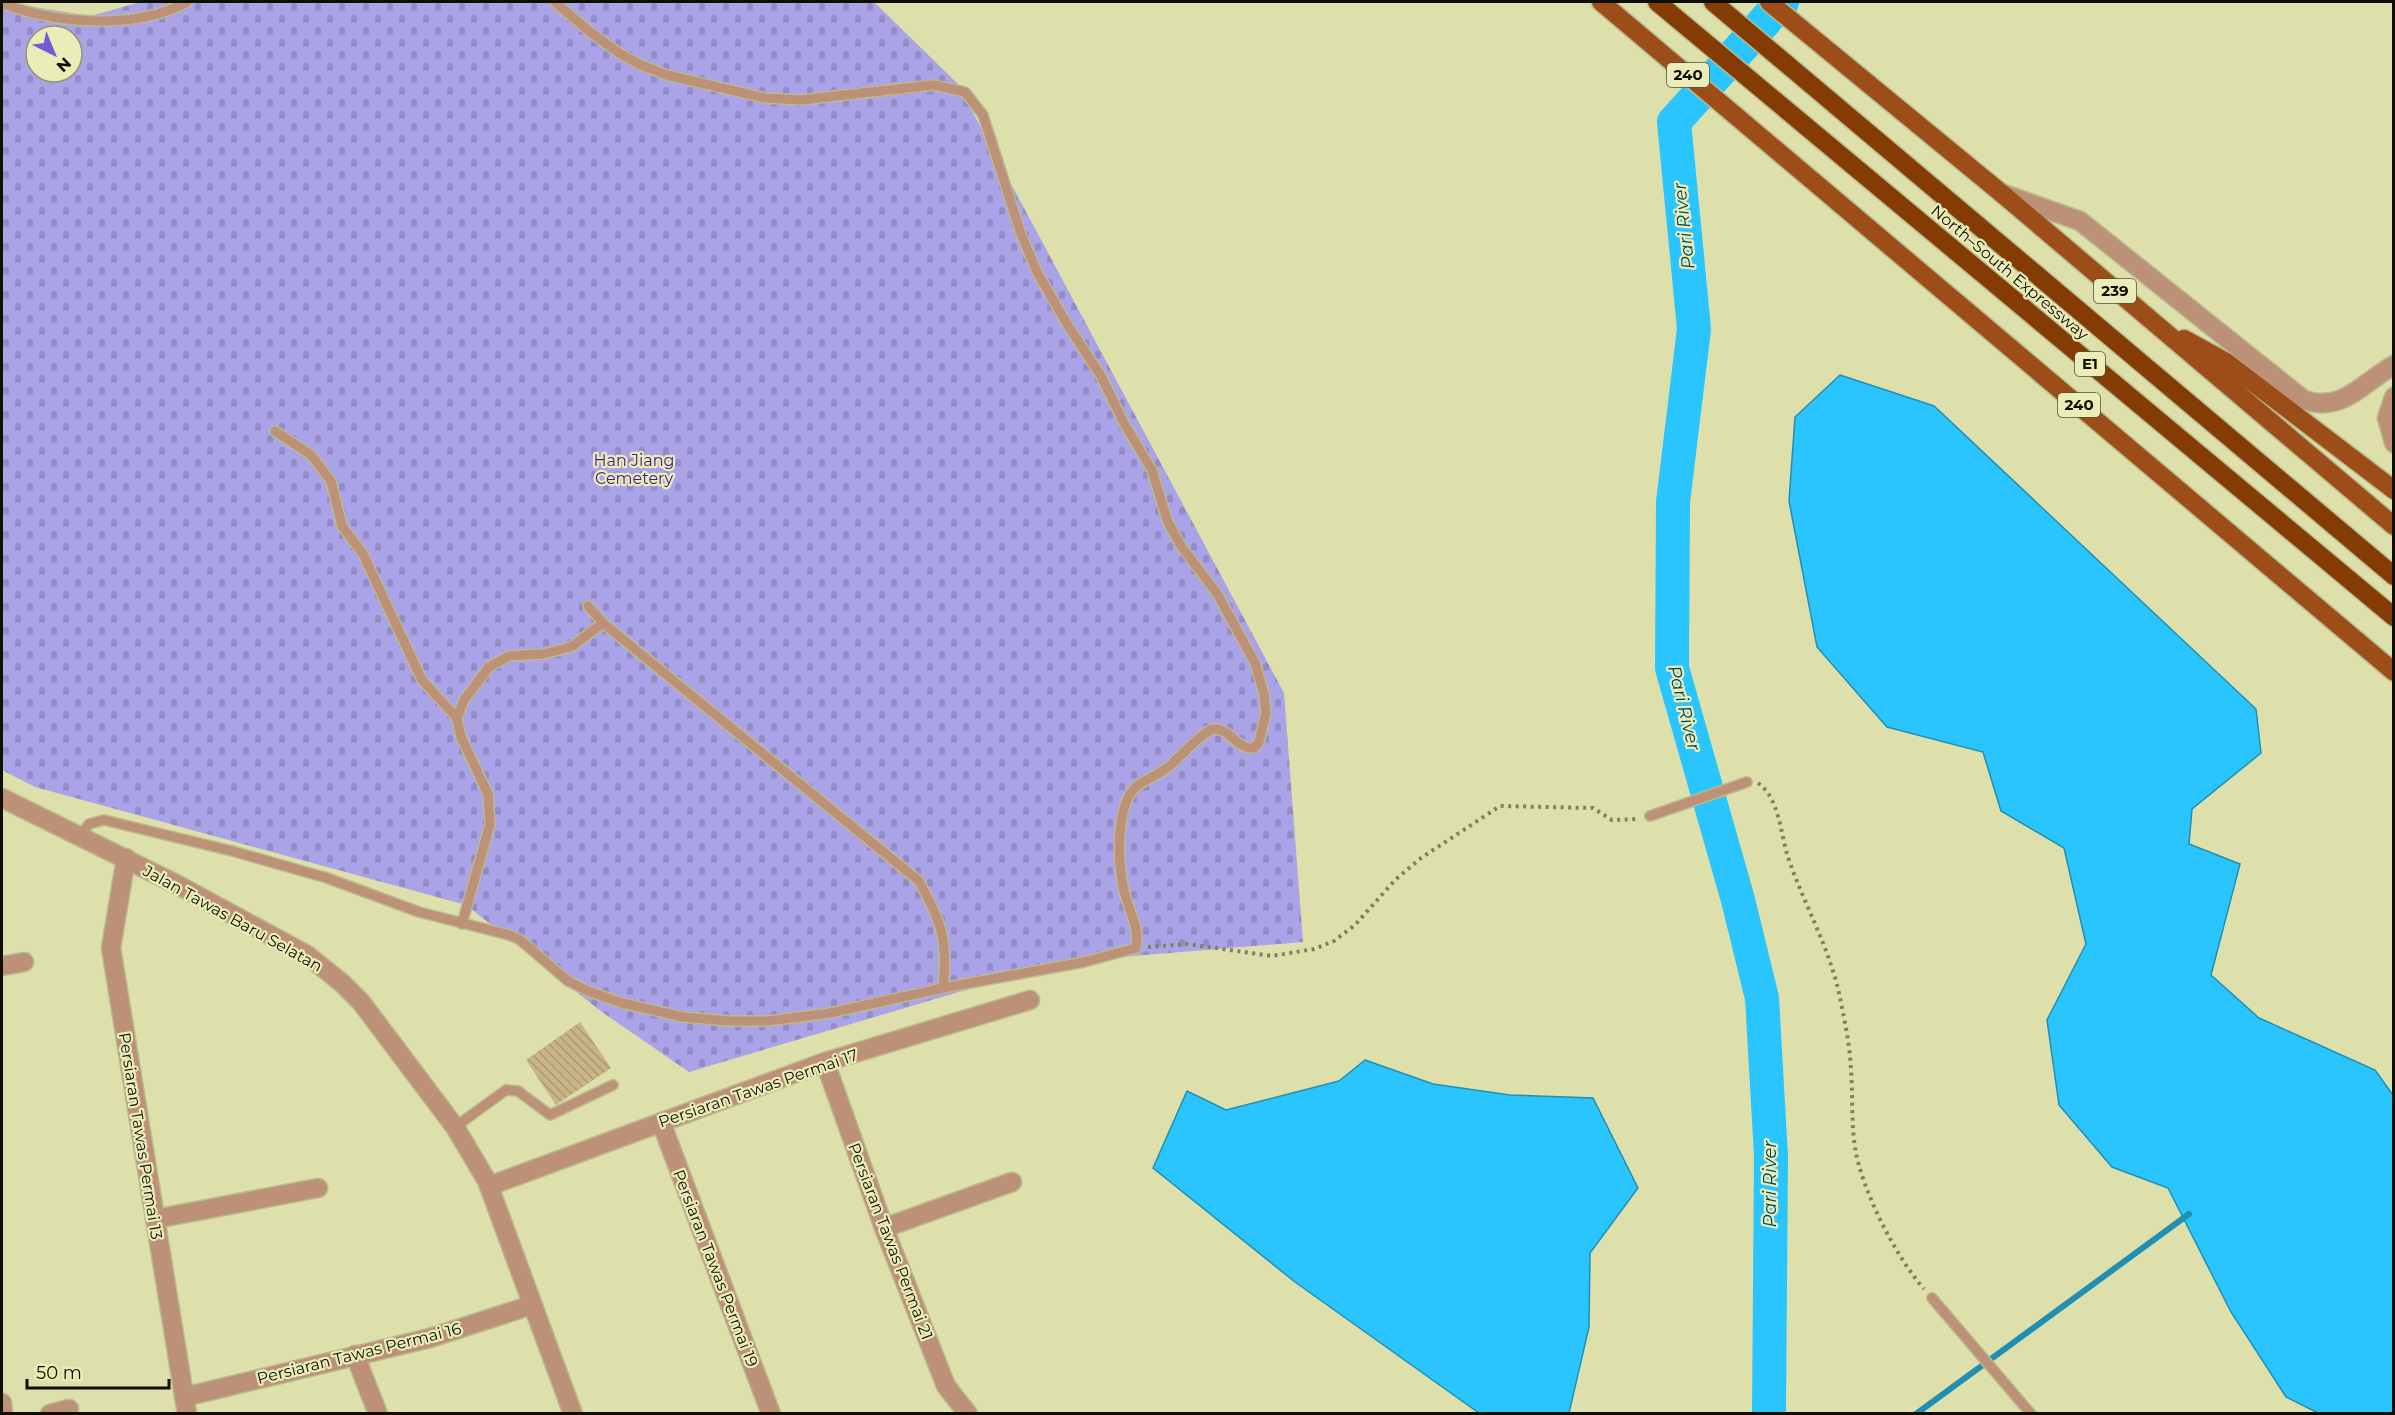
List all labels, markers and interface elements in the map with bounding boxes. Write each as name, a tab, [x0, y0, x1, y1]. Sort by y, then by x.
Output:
north arrow	[24, 24, 84, 84]
text: N	[53, 53, 75, 76]
road number: 240	[1667, 63, 1709, 87]
water label: Pari River	[1668, 181, 1699, 270]
street label: North–South Expressway	[1927, 201, 2092, 344]
road number: 239	[2094, 279, 2136, 303]
road number: E1	[2075, 352, 2105, 376]
road number: 240	[2058, 393, 2100, 417]
park label: Han Jiang Cemetery	[594, 451, 675, 488]
water label: Pari River	[1663, 663, 1705, 754]
street label: Jalan Tawas Baru Selatan	[139, 861, 326, 976]
street label: Persiaran Tawas Permai 13	[115, 1031, 166, 1241]
street label: Persiaran Tawas Permai 17	[656, 1045, 860, 1132]
street label: Persiaran Tawas Permai 21	[844, 1140, 937, 1342]
water label: Pari River	[1759, 1140, 1781, 1227]
street label: Persiaran Tawas Permai 19	[669, 1167, 762, 1370]
street label: Persiaran Tawas Permai 16	[255, 1319, 464, 1388]
scale bar	[27, 1352, 170, 1390]
text: 50 m	[36, 1362, 82, 1384]

